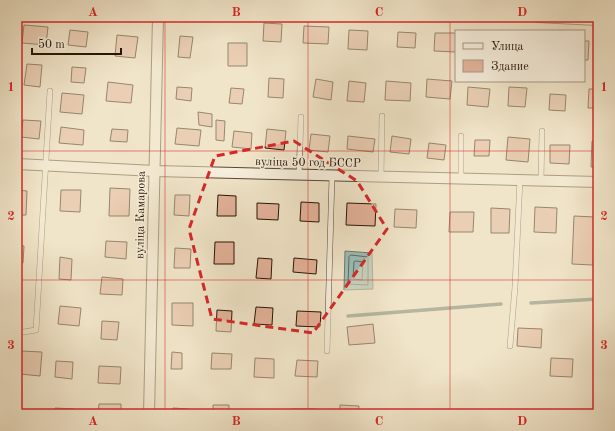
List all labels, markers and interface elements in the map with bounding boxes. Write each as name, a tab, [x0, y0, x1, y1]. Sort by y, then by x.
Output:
text: A	[88, 6, 98, 19]
text: B	[231, 6, 241, 19]
text: C	[375, 6, 383, 19]
text: D	[517, 6, 527, 19]
scale bar	[32, 30, 121, 56]
legend	[455, 30, 585, 82]
text: 50 m	[38, 38, 65, 51]
text: Улица	[491, 41, 524, 53]
text: Здание	[491, 61, 529, 73]
text: 1	[7, 81, 15, 94]
text: 1	[600, 81, 608, 94]
street label: вуліца 50 год БССР	[255, 155, 361, 170]
street label: вуліца Камарова	[133, 171, 148, 259]
text: 2	[7, 210, 15, 223]
text: 2	[600, 210, 608, 223]
text: 3	[7, 339, 15, 352]
text: 3	[600, 339, 608, 352]
text: A	[88, 415, 98, 428]
text: B	[231, 415, 241, 428]
text: C	[375, 415, 383, 428]
text: D	[517, 415, 527, 428]

